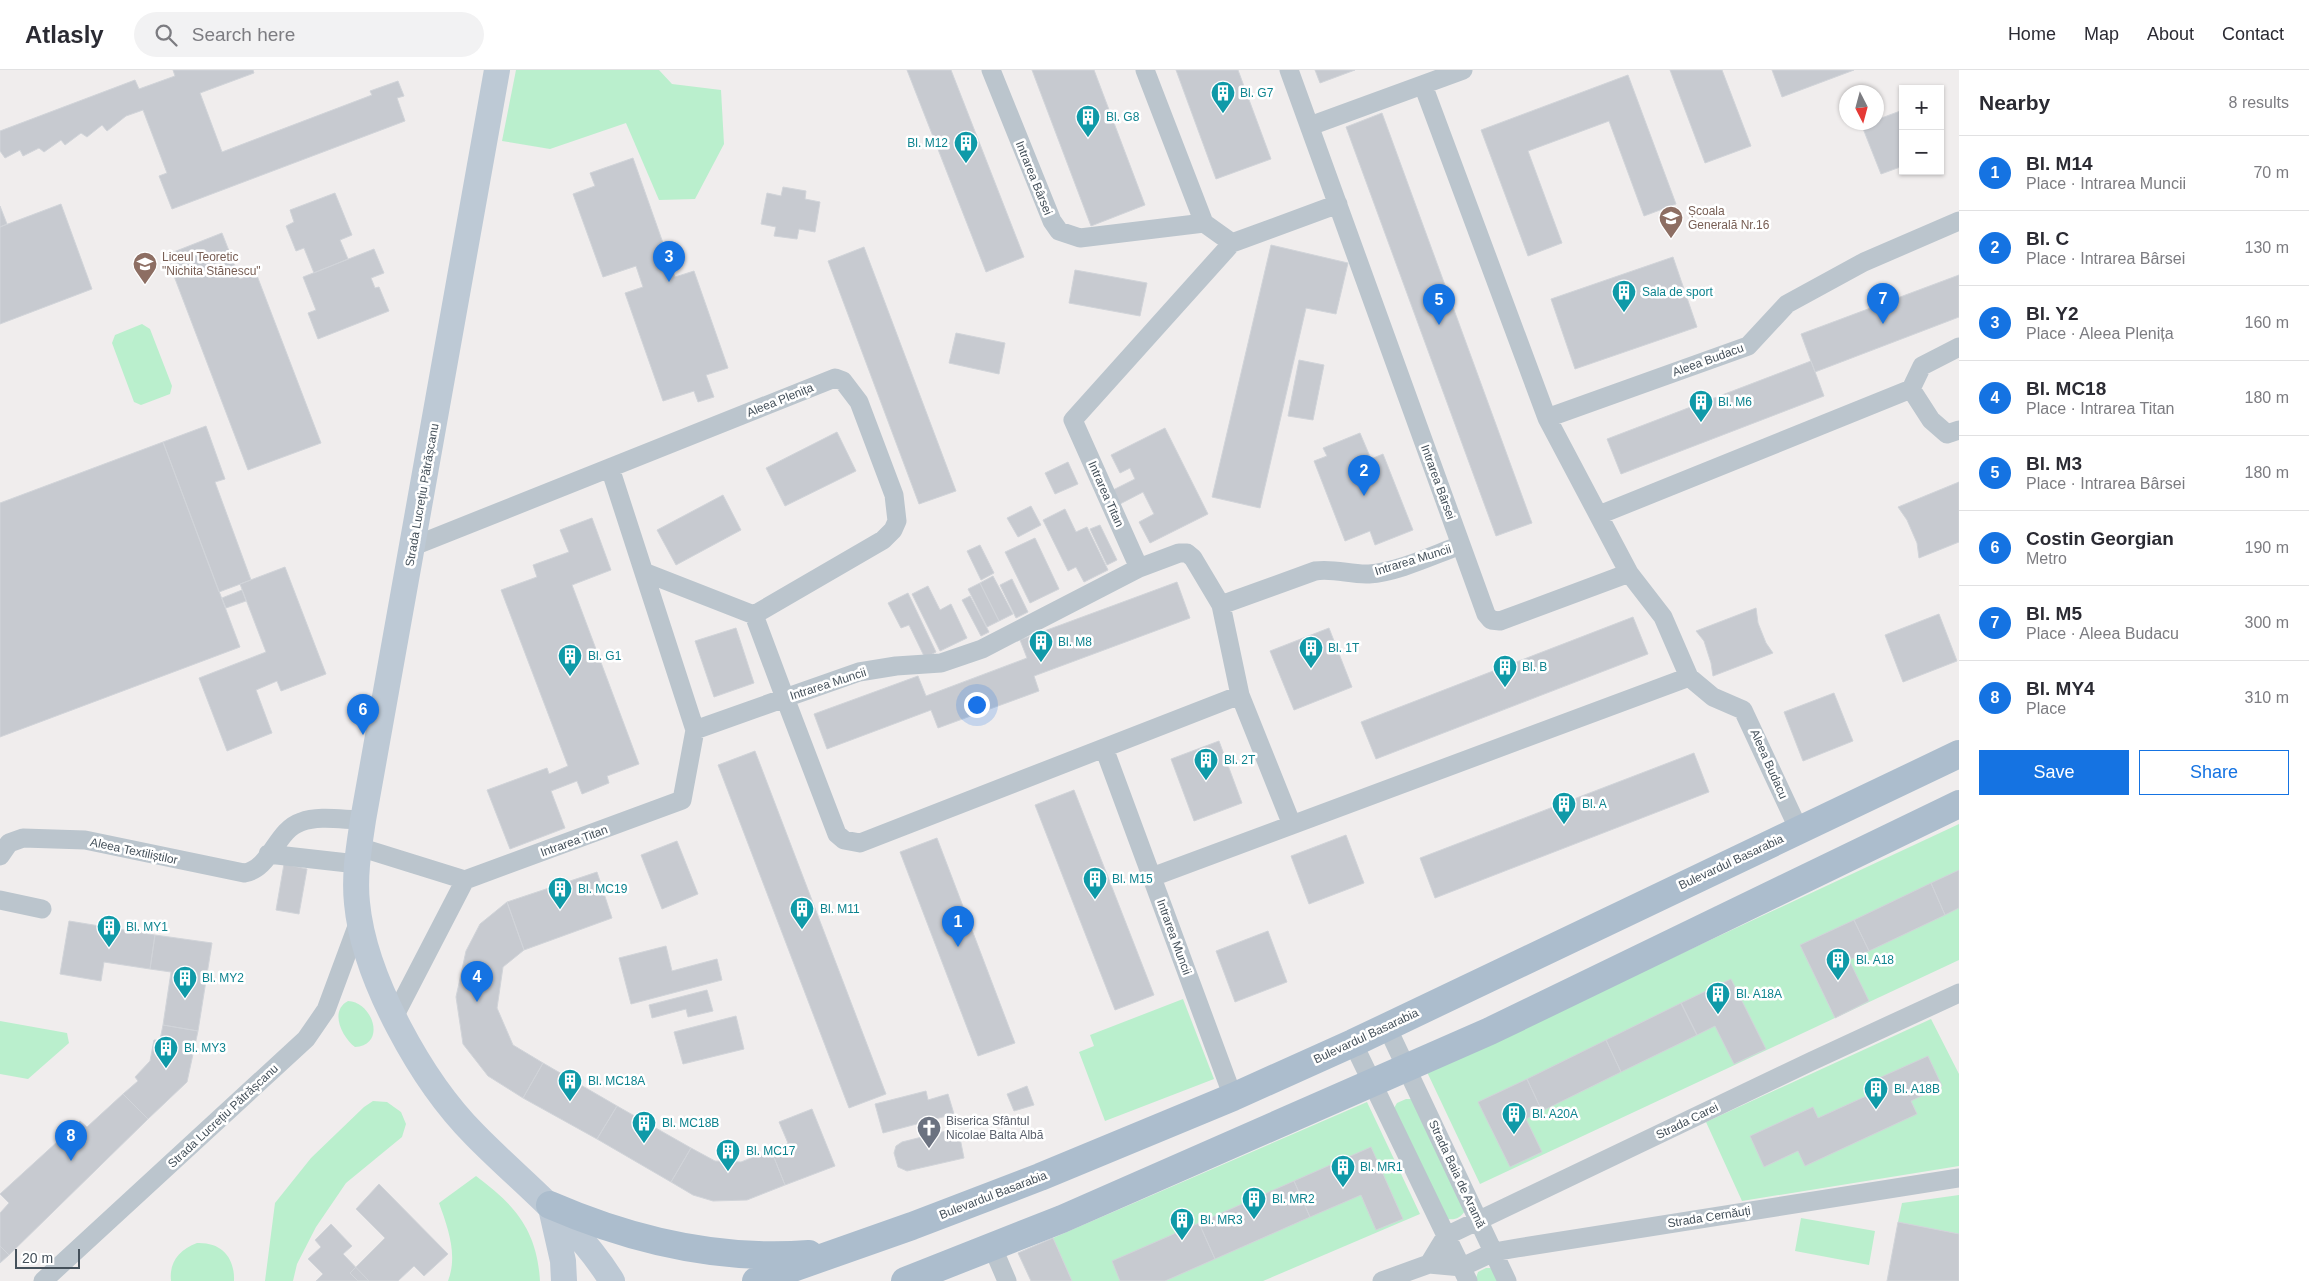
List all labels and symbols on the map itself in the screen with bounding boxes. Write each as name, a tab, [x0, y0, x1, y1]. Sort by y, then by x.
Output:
building icon: Bl. G7	[1210, 80, 1236, 114]
north arrow	[1839, 85, 1884, 130]
place label: Bl. G7	[1240, 86, 1274, 100]
building icon: Bl. G8	[1075, 104, 1101, 138]
place label: Bl. G8	[1106, 110, 1140, 124]
building icon: Bl. M12	[953, 130, 979, 164]
place label: Bl. M12	[907, 136, 948, 150]
street label: Intrarea Bârsei	[1013, 139, 1055, 217]
place label: Școala Generală Nr.16	[1688, 204, 1770, 232]
school or university icon: Școala Generală Nr.16	[1658, 205, 1684, 239]
pin: 3	[653, 241, 685, 282]
place label: Liceul Teoretic "Nichita Stănescu"	[162, 250, 261, 278]
school or university icon: Liceul Teoretic "Nichita Stănescu"	[132, 251, 158, 285]
building icon: Sala de sport	[1611, 279, 1637, 313]
pin: 7	[1867, 283, 1899, 324]
pin: 5	[1423, 284, 1455, 325]
place label: Sala de sport	[1642, 285, 1713, 299]
street label: Aleea Budacu	[1670, 341, 1746, 379]
street label: Aleea Plenița	[745, 380, 816, 420]
building icon: Bl. M6	[1688, 389, 1714, 423]
place label: Bl. M6	[1718, 395, 1752, 409]
street label: Strada Lucrețiu Pătrășcanu	[402, 422, 442, 568]
street label: Intrarea Bârsei	[1418, 443, 1458, 521]
pin: 2	[1348, 455, 1380, 496]
street label: Intrarea Titan	[1085, 459, 1127, 529]
street label: Intrarea Muncii	[1373, 542, 1453, 578]
building icon: Bl. M8	[1028, 629, 1054, 663]
place label: Bl. M8	[1058, 635, 1092, 649]
building icon: Bl. 1T	[1298, 635, 1324, 669]
place label: Bl. 1T	[1328, 641, 1360, 655]
building icon: Bl. G1	[557, 643, 583, 677]
place label: Bl. G1	[588, 649, 622, 663]
building icon: Bl. B	[1492, 654, 1518, 688]
place label: Bl. B	[1522, 660, 1547, 674]
street label: Intrarea Muncii	[788, 665, 868, 703]
your location	[964, 692, 990, 718]
pin: 6	[347, 694, 379, 735]
street label: Aleea Budacu	[1747, 727, 1791, 801]
building icon: Bl. 2T	[1193, 747, 1219, 781]
place label: Bl. 2T	[1224, 753, 1256, 767]
building icon: Bl. A	[1551, 791, 1577, 825]
place label: Bl. A	[1582, 797, 1607, 811]
street label: Intrarea Titan	[538, 822, 610, 860]
street label: Bulevardul Basarabia	[1676, 831, 1786, 892]
street label: Aleea Textiliștilor	[89, 835, 179, 867]
building icon: Bl. M15	[1082, 866, 1108, 900]
place label: Bl. M15	[1112, 872, 1153, 886]
building icon: Bl. MC19	[547, 876, 573, 910]
place label: Bl. MC19	[578, 882, 628, 896]
building icon: Bl. M11	[789, 896, 815, 930]
street label: Intrarea Muncii	[1154, 897, 1194, 977]
place label: Bl. M11	[820, 902, 860, 916]
pin: 1	[942, 906, 974, 947]
building icon: Bl. MY1	[96, 914, 122, 948]
place label: Bl. MY1	[126, 920, 168, 934]
building icon: Bl. A18	[1825, 947, 1851, 981]
place label: Bl. A18	[1856, 953, 1894, 967]
pin: 4	[461, 961, 493, 1002]
building icon: Bl. MY2	[172, 965, 198, 999]
place label: Bl. MY2	[202, 971, 244, 985]
building icon: Bl. A18A	[1705, 981, 1731, 1015]
place label: Bl. A18A	[1736, 987, 1782, 1001]
street label: Bulevardul Basarabia	[1311, 1005, 1421, 1066]
building icon: Bl. MY3	[153, 1035, 179, 1069]
place label: Bl. MY3	[184, 1041, 226, 1055]
street label: Strada Lucrețiu Pătrășcanu	[165, 1061, 281, 1171]
building icon: Bl. MC18A	[557, 1068, 583, 1102]
place label: Bl. MC18A	[588, 1074, 645, 1088]
building icon: Bl. A18B	[1863, 1076, 1889, 1110]
place label: Bl. A18B	[1894, 1082, 1940, 1096]
street label: Strada Carei	[1654, 1100, 1720, 1142]
building icon: Bl. A20A	[1501, 1101, 1527, 1135]
place label: Bl. A20A	[1532, 1107, 1578, 1121]
building icon: Bl. MC18B	[631, 1110, 657, 1144]
place label: Biserica Sfântul Nicolae Balta Albă	[946, 1114, 1044, 1142]
church icon: Biserica Sfântul Nicolae Balta Albă	[916, 1115, 942, 1149]
place label: Bl. MC18B	[662, 1116, 719, 1130]
street label: Strada Baia de Aramă	[1426, 1118, 1488, 1230]
pin: 8	[55, 1120, 87, 1161]
building icon: Bl. MC17	[715, 1138, 741, 1172]
place label: Bl. MC17	[746, 1144, 796, 1158]
building icon: Bl. MR1	[1330, 1154, 1356, 1188]
place label: Bl. MR1	[1360, 1160, 1403, 1174]
street label: Bulevardul Basarabia	[937, 1168, 1049, 1222]
building icon: Bl. MR2	[1241, 1186, 1267, 1220]
place label: Bl. MR2	[1272, 1192, 1315, 1206]
street label: Strada Cernăuți	[1666, 1204, 1752, 1230]
building icon: Bl. MR3	[1169, 1207, 1195, 1241]
place label: Bl. MR3	[1200, 1213, 1243, 1227]
scale bar	[15, 1246, 80, 1269]

